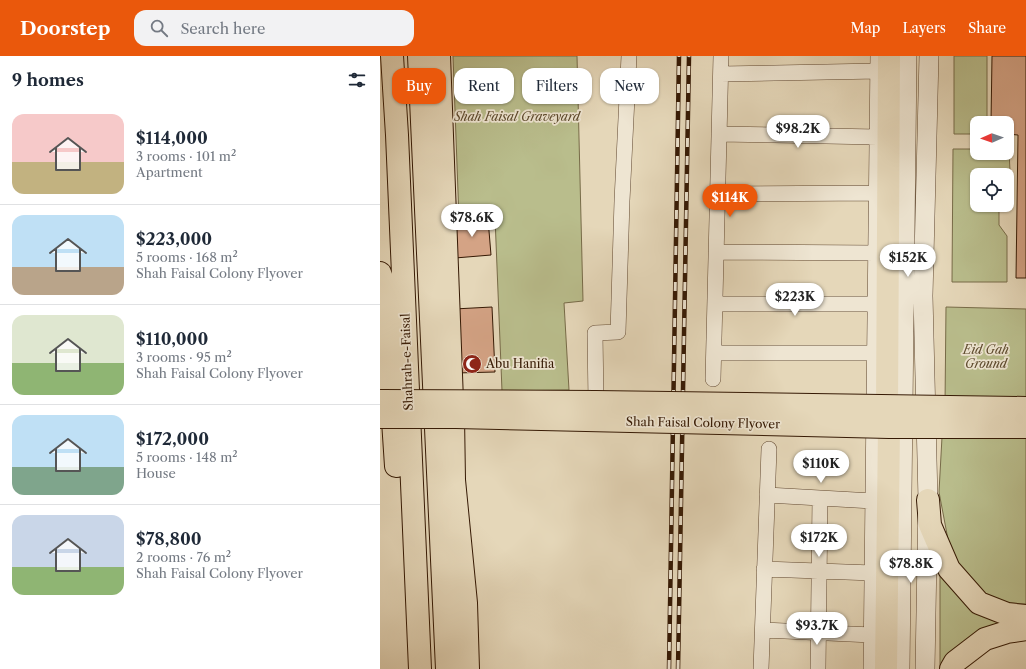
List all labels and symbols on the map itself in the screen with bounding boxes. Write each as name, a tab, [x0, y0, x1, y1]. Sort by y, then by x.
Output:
park label: Shah Faisal Graveyard	[453, 109, 582, 124]
pin: $98.2K	[765, 115, 831, 149]
north arrow	[970, 116, 1014, 160]
pin: $114K	[702, 184, 758, 218]
pin: $78.6K	[439, 204, 505, 238]
pin: $152K	[880, 244, 936, 278]
pin: $223K	[767, 283, 823, 317]
street label: Shahrah-e-Faisal	[397, 313, 416, 411]
park label: Eid Gah Ground	[962, 342, 1009, 371]
mosque icon: Abu Hanifia	[461, 353, 483, 375]
place label: Abu Hanifia	[485, 356, 555, 371]
street label: Shah Faisal Colony Flyover	[626, 414, 780, 431]
pin: $110K	[793, 450, 849, 484]
pin: $172K	[791, 524, 847, 558]
pin: $78.8K	[878, 550, 944, 584]
pin: $93.7K	[784, 612, 850, 646]

